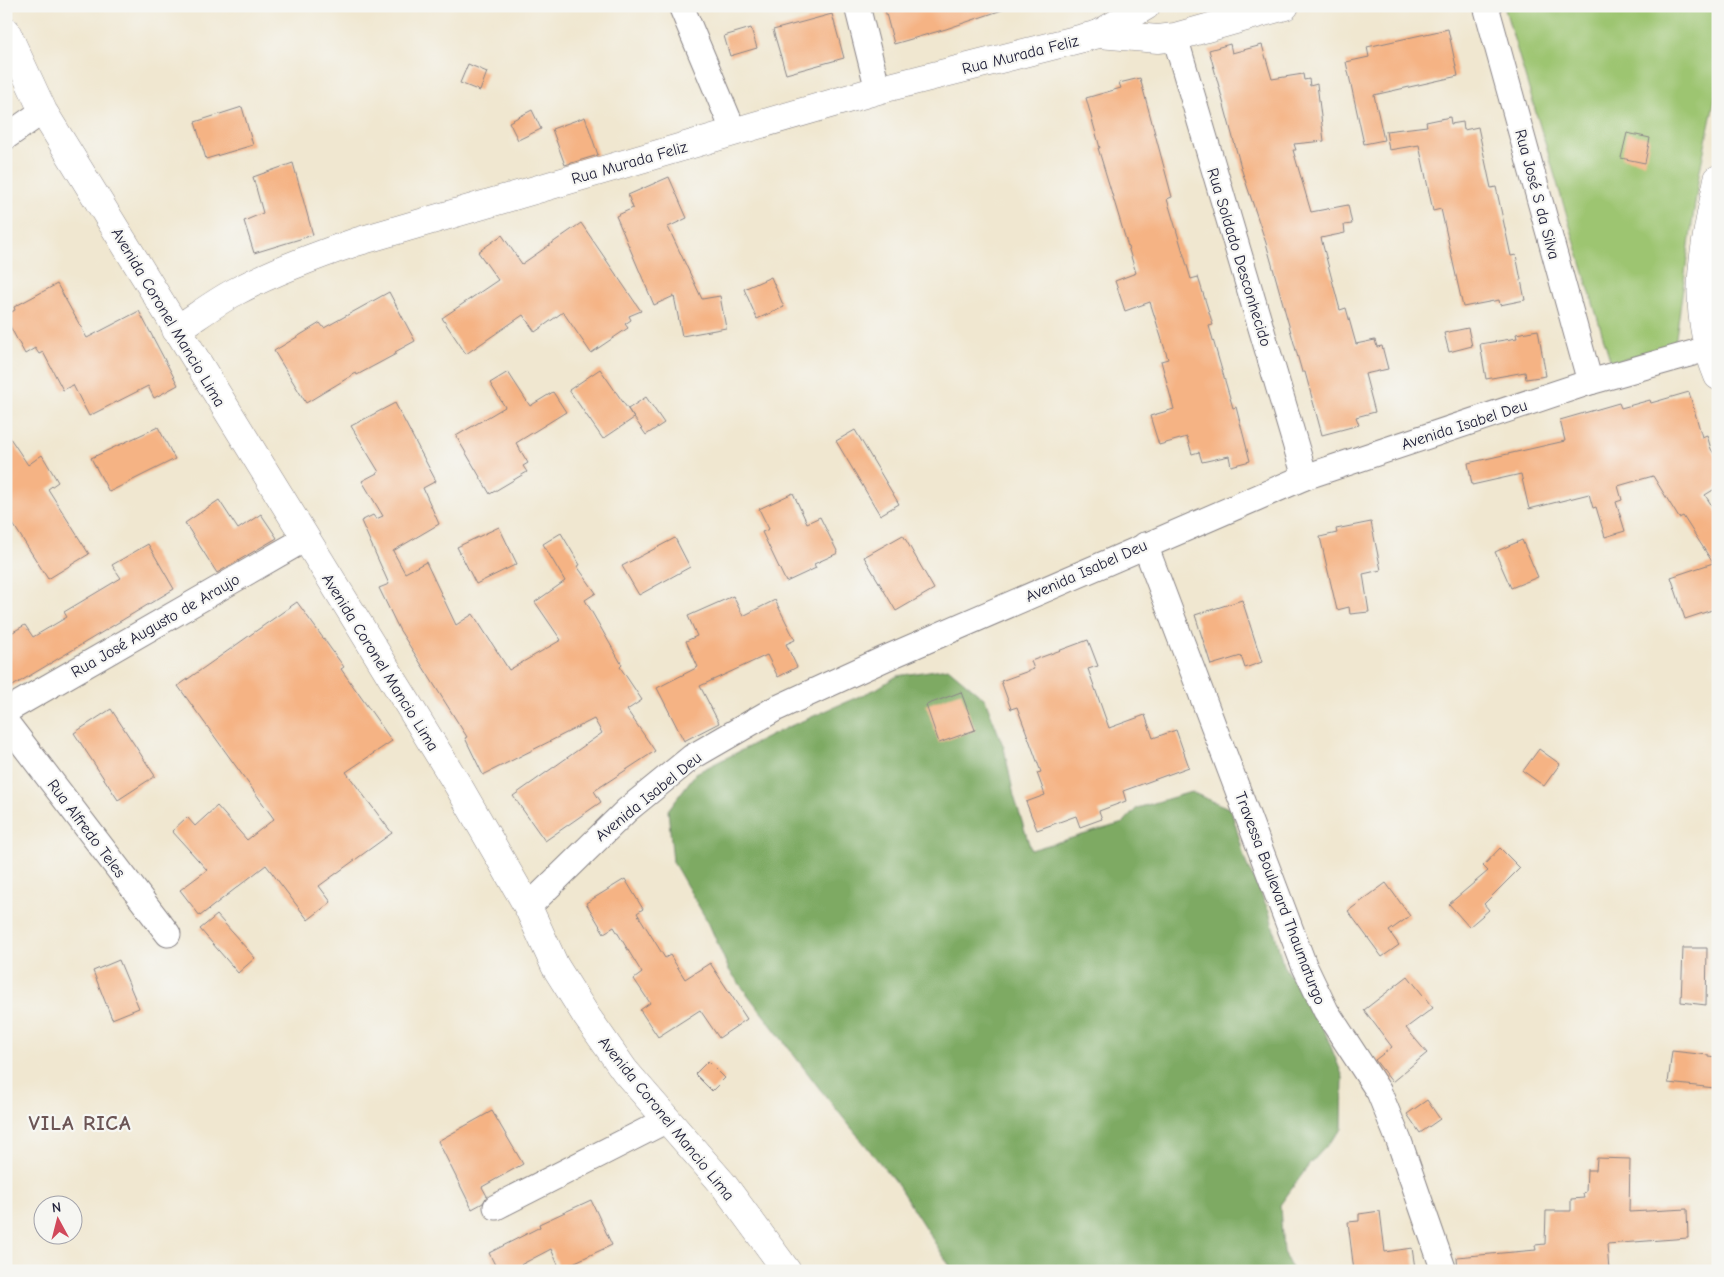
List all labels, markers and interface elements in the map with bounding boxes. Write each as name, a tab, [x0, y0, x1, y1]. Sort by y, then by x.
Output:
street label: Rua Murada Feliz	[960, 32, 1081, 78]
street label: Rua José S da Silva	[1511, 127, 1563, 261]
street label: Rua Murada Feliz	[569, 138, 689, 188]
street label: Rua Soldado Desconhecido	[1203, 166, 1275, 349]
street label: Avenida Coronel Mancio Lima	[107, 225, 229, 410]
street label: Avenida Isabel Deu	[1399, 396, 1529, 454]
street label: Avenida Isabel Deu	[1023, 536, 1150, 606]
street label: Rua José Augusto de Araujo	[68, 570, 243, 682]
street label: Avenida Coronel Mancio Lima	[318, 571, 442, 754]
street label: Avenida Isabel Deu	[592, 749, 705, 845]
street label: Rua Alfredo Teles	[43, 776, 129, 881]
street label: Travessa Boulevard Thaumaturgo	[1231, 789, 1329, 1007]
street label: Avenida Coronel Mancio Lima	[595, 1033, 738, 1204]
district label: VILA RICA	[28, 1111, 132, 1135]
north arrow	[32, 1194, 82, 1244]
text: N	[51, 1199, 62, 1217]

